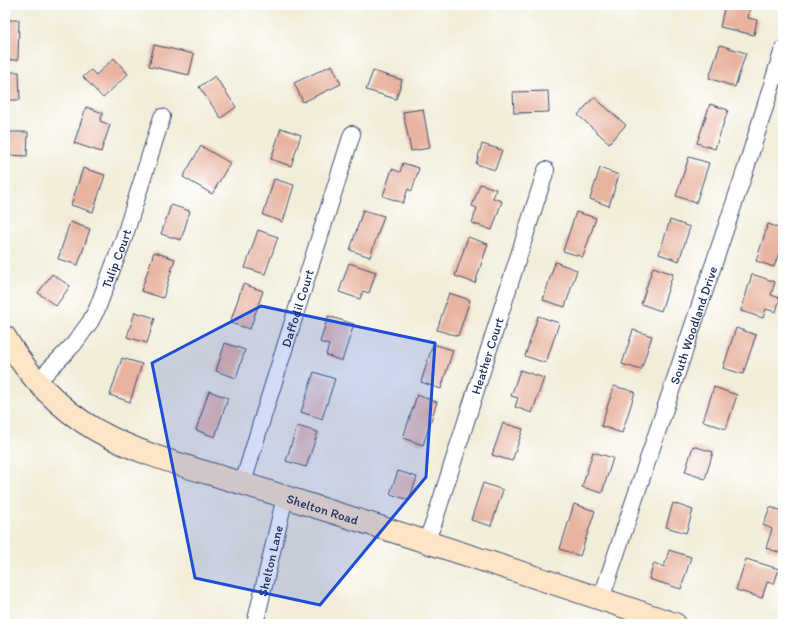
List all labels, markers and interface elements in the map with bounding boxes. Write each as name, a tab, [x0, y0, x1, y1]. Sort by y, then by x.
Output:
street label: Tulip Court	[98, 227, 134, 290]
street label: South Woodland Drive	[666, 264, 720, 386]
street label: Daffodil Court	[278, 267, 316, 349]
street label: Heather Court	[468, 315, 506, 396]
street label: Shelton Road	[285, 490, 360, 527]
street label: Shelton Lane	[254, 524, 286, 598]

